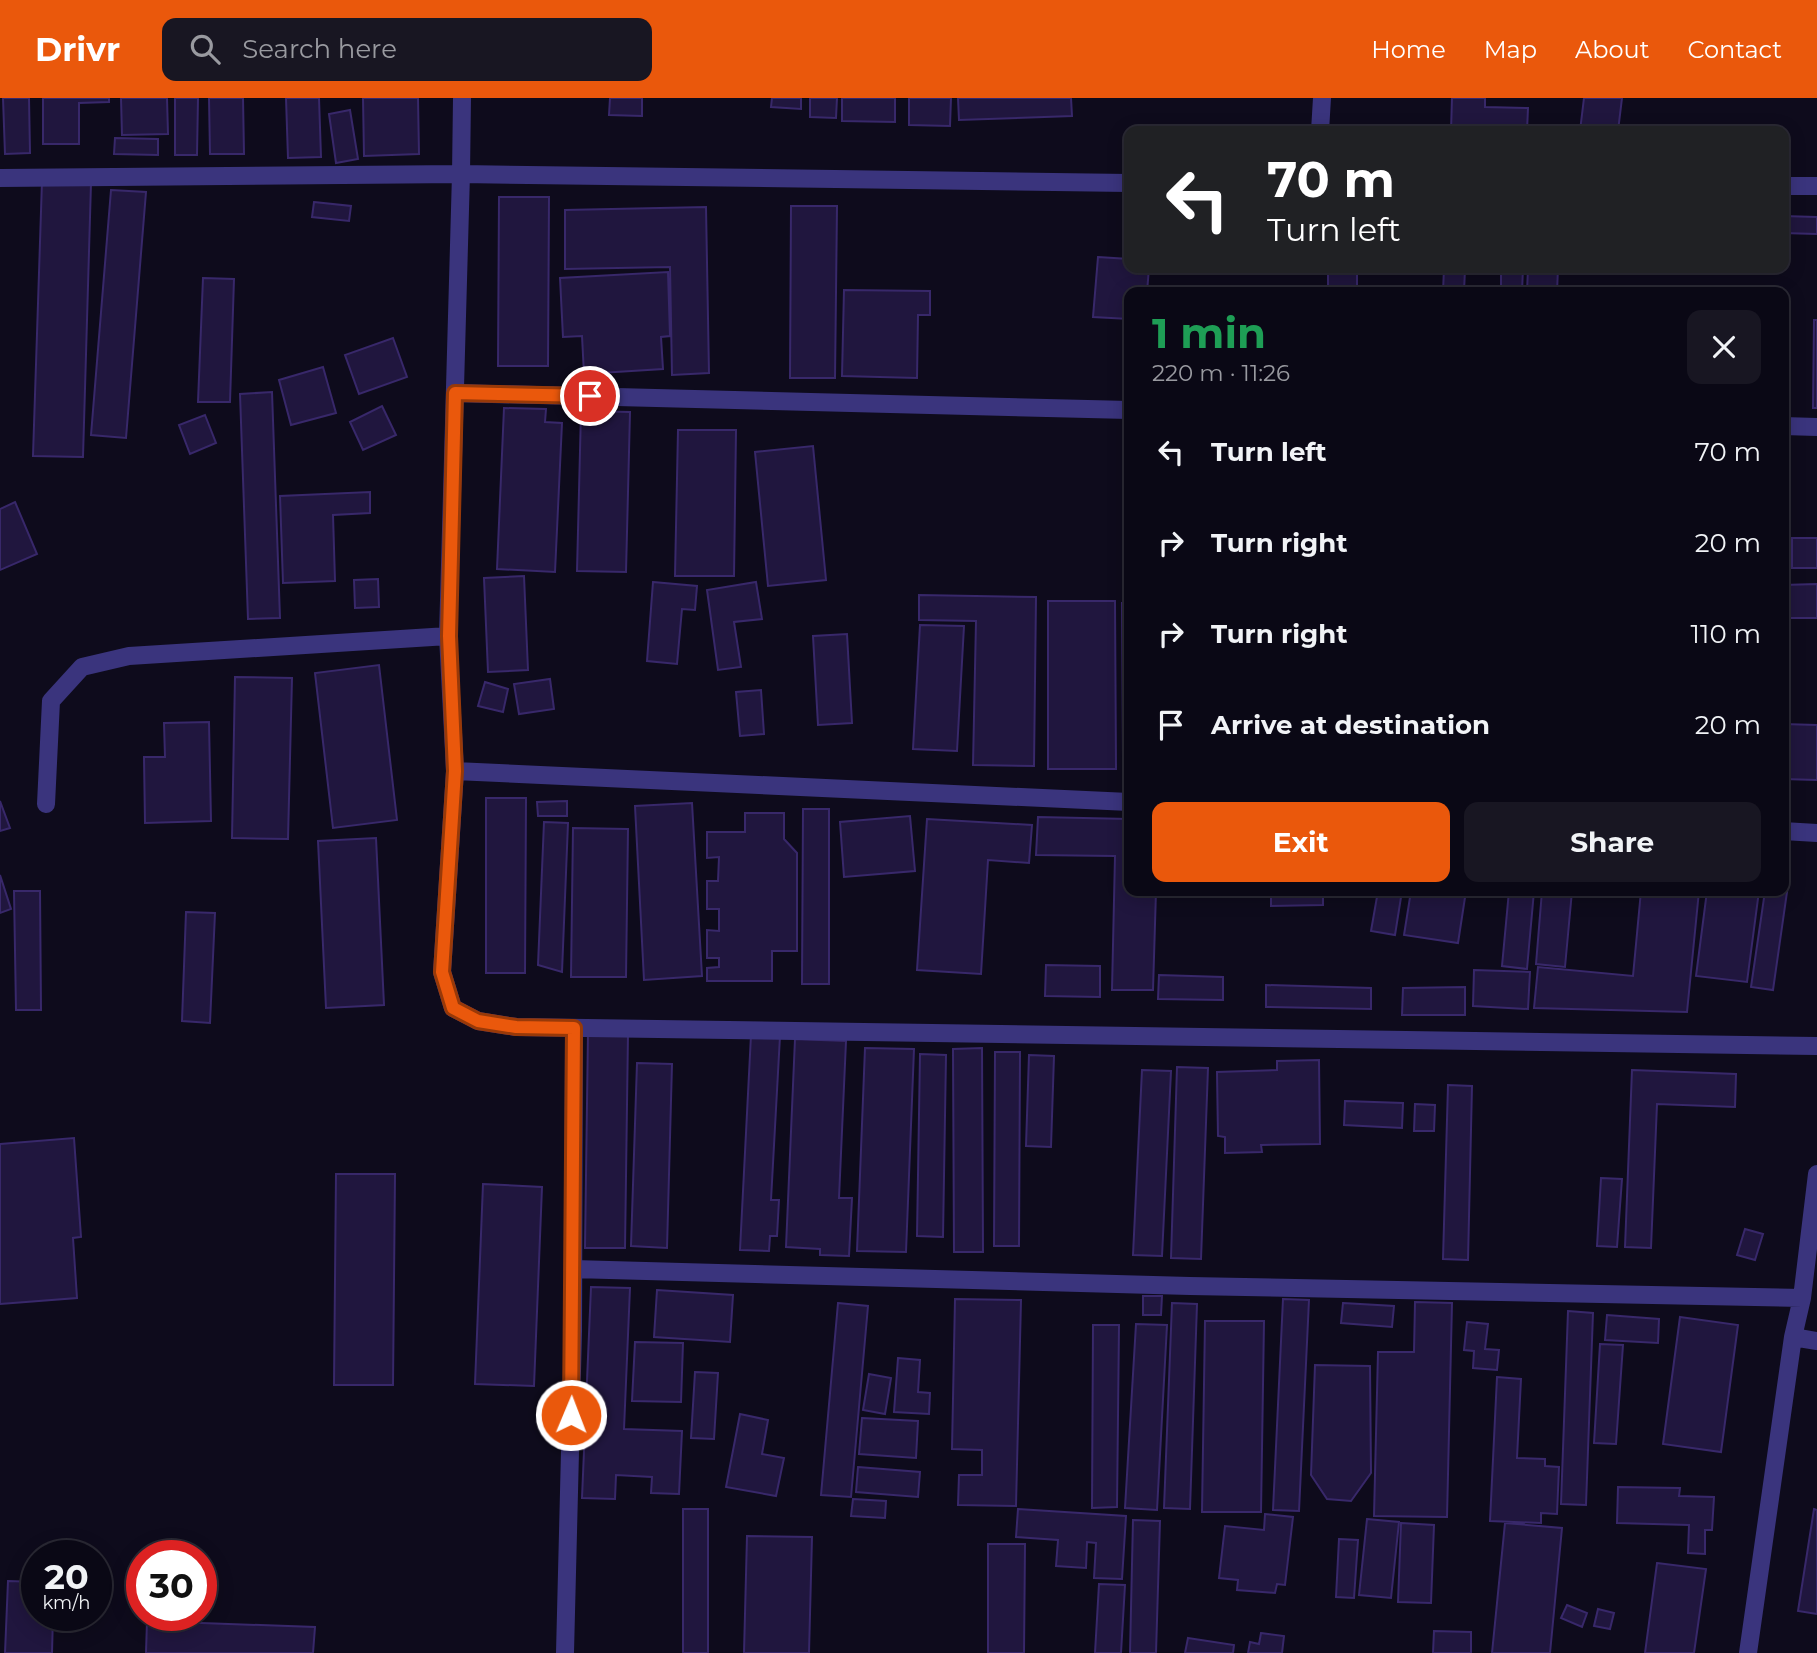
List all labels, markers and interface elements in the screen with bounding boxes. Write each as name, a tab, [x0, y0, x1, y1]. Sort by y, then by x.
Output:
search box	[162, 18, 652, 81]
text: Drivr	[35, 29, 120, 69]
icon: search	[186, 30, 224, 68]
text: Search here	[242, 33, 397, 65]
text: Home	[1371, 35, 1446, 64]
text: Map	[1484, 35, 1537, 64]
text: About	[1575, 35, 1649, 64]
text: Contact	[1687, 35, 1782, 64]
text: 70 m	[1267, 150, 1395, 209]
icon: left	[1152, 154, 1243, 245]
text: Turn left	[1267, 210, 1401, 249]
text: 1 min	[1152, 307, 1266, 359]
button: close	[1687, 310, 1761, 384]
text: 220 m · 11:26	[1152, 359, 1290, 387]
pin	[560, 366, 620, 426]
icon: arrive	[571, 377, 609, 415]
icon: left	[1152, 433, 1190, 471]
text: Turn left	[1211, 436, 1327, 468]
text: 70 m	[1695, 436, 1761, 468]
icon: right	[1152, 524, 1190, 562]
text: Turn right	[1211, 527, 1347, 559]
text: 20 m	[1695, 527, 1761, 559]
icon: right	[1152, 615, 1190, 653]
text: Turn right	[1211, 618, 1347, 650]
text: 110 m	[1691, 618, 1761, 650]
icon: arrive	[1152, 706, 1190, 744]
text: Arrive at destination	[1211, 709, 1490, 741]
text: 20 m	[1695, 709, 1761, 741]
button: Exit	[1152, 802, 1450, 882]
button: Share	[1464, 802, 1761, 882]
position arrow	[534, 1378, 608, 1452]
speed limit sign: 30	[126, 1540, 217, 1631]
text: 20	[44, 1555, 89, 1598]
text: km/h	[42, 1592, 91, 1614]

